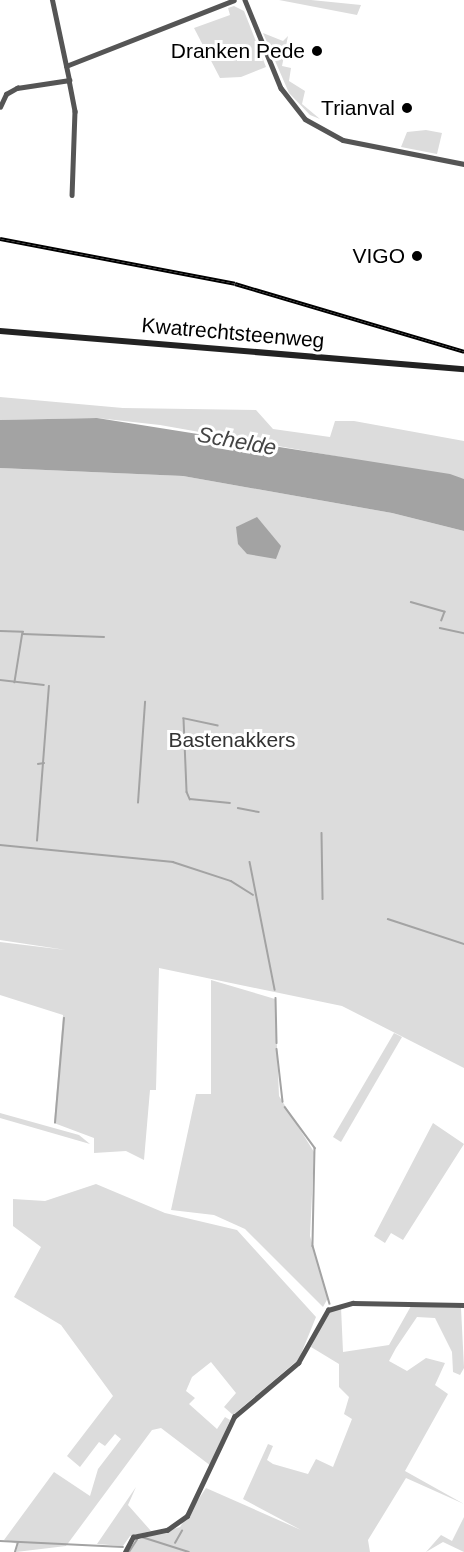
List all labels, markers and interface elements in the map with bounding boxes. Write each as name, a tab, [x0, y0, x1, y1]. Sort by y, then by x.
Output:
place label: Dranken Pede	[171, 38, 305, 64]
marker: Dranken Pede	[310, 44, 324, 58]
place label: Trianval	[321, 95, 395, 121]
marker: Trianval	[400, 101, 414, 115]
place label: VIGO	[352, 243, 405, 269]
marker: VIGO	[410, 249, 424, 263]
street label: Kwatrechtsteenweg	[141, 312, 325, 354]
water label: Schelde	[196, 421, 278, 461]
park label: Bastenakkers	[168, 727, 296, 753]

